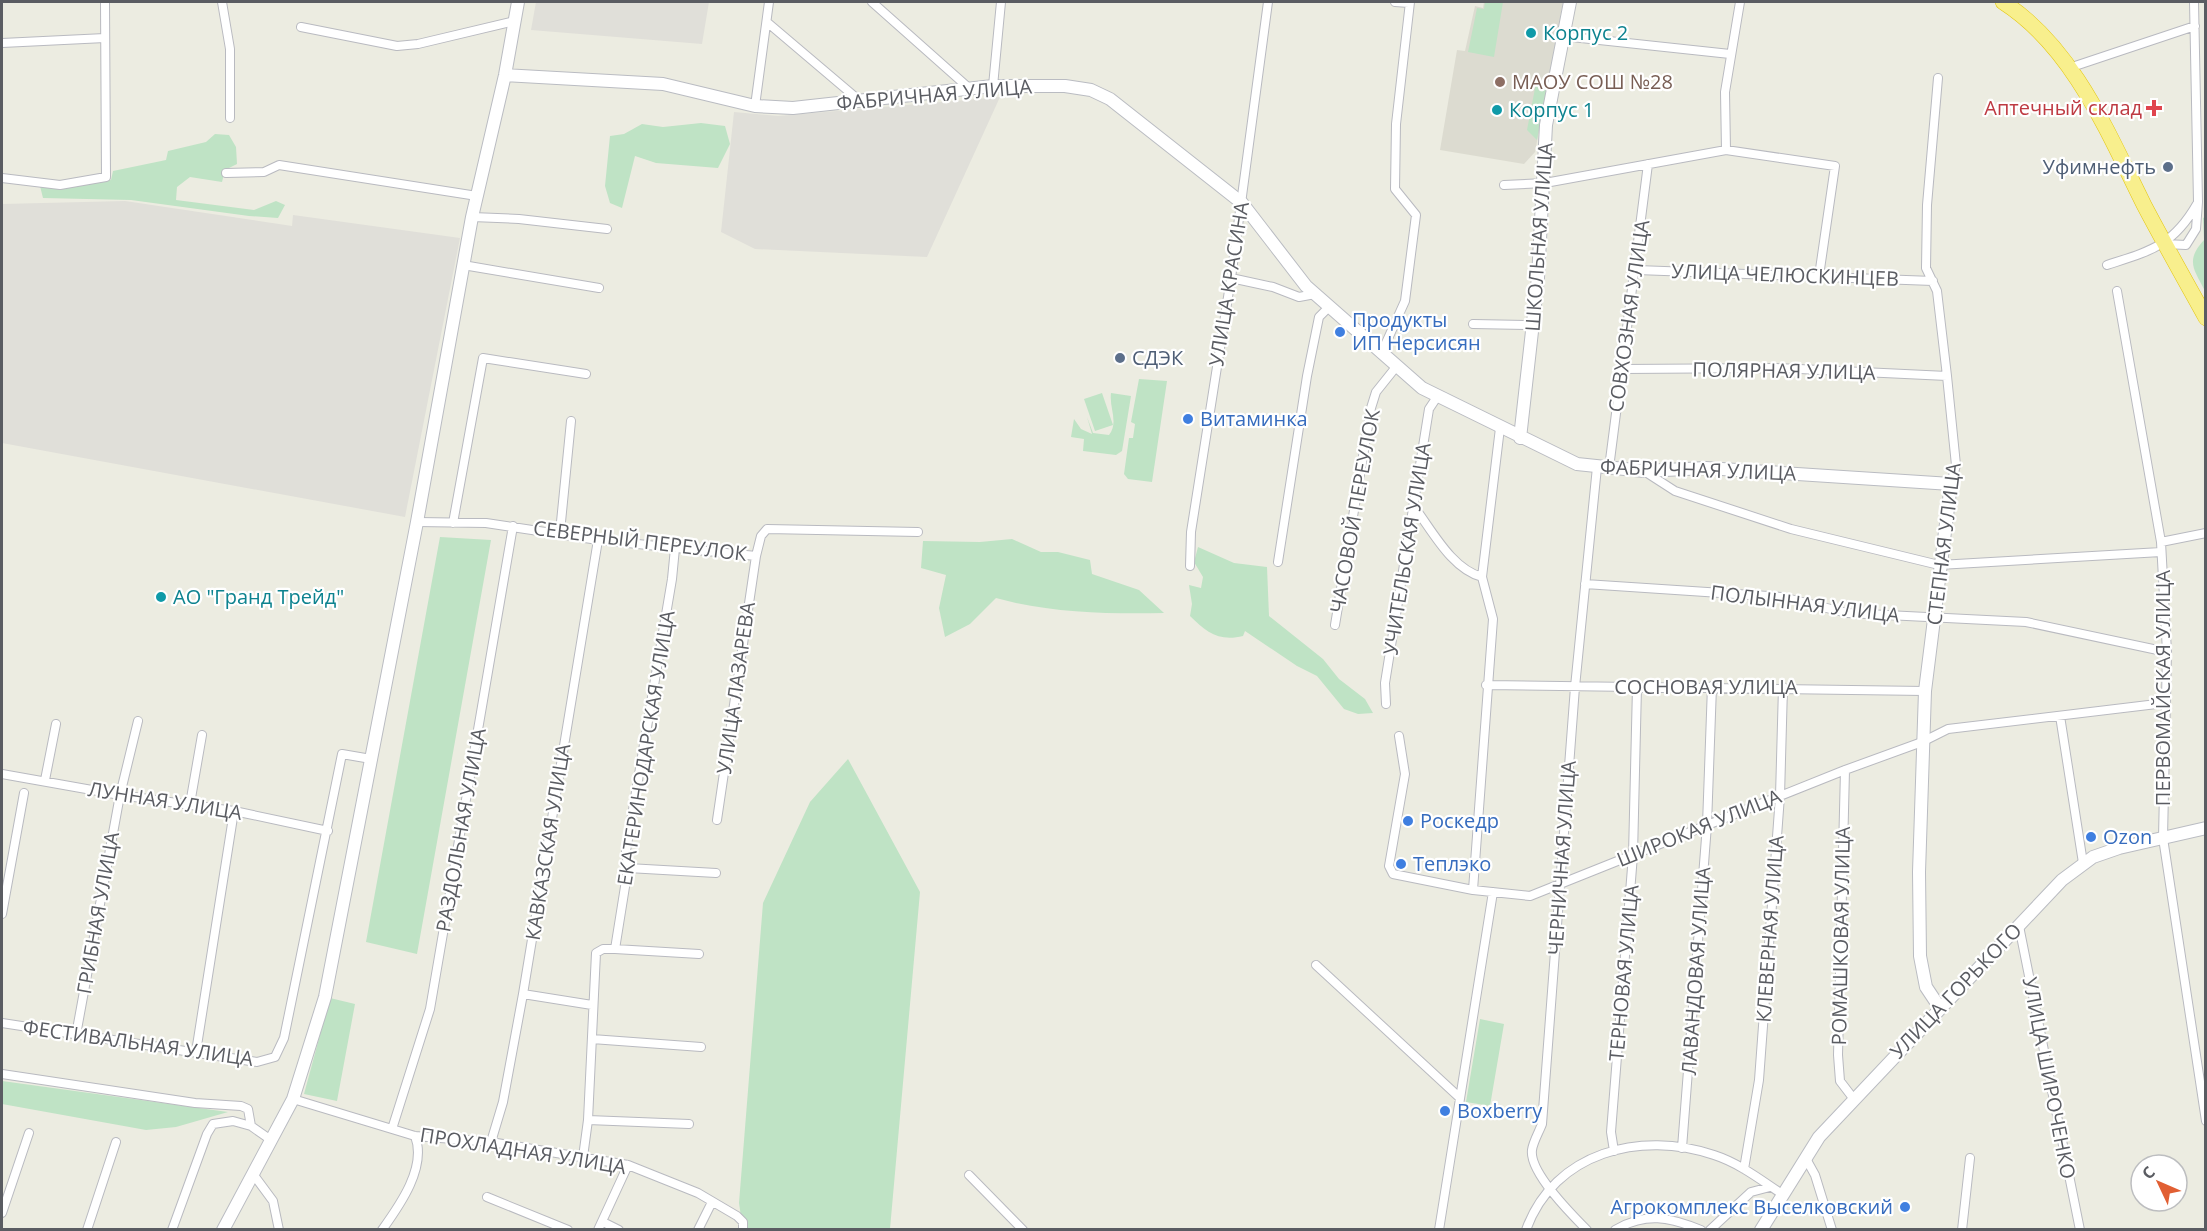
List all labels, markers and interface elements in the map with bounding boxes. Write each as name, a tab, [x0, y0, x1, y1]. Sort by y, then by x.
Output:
place label: Корпус 2	[1543, 19, 1628, 46]
marker: Корпус 2	[1524, 26, 1538, 40]
place label: МАОУ СОШ №28	[1512, 68, 1673, 95]
street label: ФАБРИЧНАЯ УЛИЦА	[835, 72, 1033, 116]
marker: МАОУ СОШ №28	[1493, 75, 1507, 89]
place label: Аптечный склад	[1984, 94, 2142, 121]
place label: Корпус 1	[1509, 96, 1594, 123]
marker: Аптечный склад	[2147, 101, 2161, 115]
marker: Корпус 1	[1490, 103, 1504, 117]
street label: ШКОЛЬНАЯ УЛИЦА	[1518, 141, 1559, 332]
place label: Уфимнефть	[2043, 153, 2156, 180]
marker: Уфимнефть	[2161, 160, 2175, 174]
street label: УЛИЦА КРАСИНА	[1202, 199, 1255, 368]
street label: СОВХОЗНАЯ УЛИЦА	[1602, 218, 1655, 414]
street label: УЛИЦА ЧЕЛЮСКИНЦЕВ	[1671, 257, 1899, 292]
place label: Продукты ИП Нерсисян	[1352, 306, 1481, 356]
marker: Продукты ИП Нерсисян	[1333, 325, 1347, 339]
place label: СДЭК	[1132, 344, 1184, 371]
marker: СДЭК	[1113, 351, 1127, 365]
street label: ПОЛЯРНАЯ УЛИЦА	[1692, 355, 1876, 386]
place label: Витаминка	[1200, 405, 1308, 432]
street label: ЧАСОВОЙ ПЕРЕУЛОК	[1323, 406, 1386, 615]
marker: Витаминка	[1181, 412, 1195, 426]
street label: УЧИТЕЛЬСКАЯ УЛИЦА	[1376, 441, 1437, 657]
street label: ФАБРИЧНАЯ УЛИЦА	[1600, 453, 1797, 486]
street label: СТЕПНАЯ УЛИЦА	[1920, 461, 1967, 627]
street label: СЕВЕРНЫЙ ПЕРЕУЛОК	[532, 514, 749, 567]
street label: ПЕРВОМАЙСКАЯ УЛИЦА	[2149, 570, 2176, 806]
street label: ПОЛЫННАЯ УЛИЦА	[1709, 579, 1901, 629]
place label: АО "Гранд Трейд"	[173, 583, 344, 610]
marker: АО "Гранд Трейд"	[154, 590, 168, 604]
street label: УЛИЦА ЛАЗАРЕВА	[710, 600, 761, 776]
street label: ЕКАТЕРИНОДАРСКАЯ УЛИЦА	[610, 608, 681, 887]
street label: СОСНОВАЯ УЛИЦА	[1614, 673, 1798, 700]
street label: РАЗДОЛЬНАЯ УЛИЦА	[429, 726, 492, 934]
street label: КАВКАЗСКАЯ УЛИЦА	[519, 741, 576, 942]
street label: ЧЕРНИЧНАЯ УЛИЦА	[1541, 759, 1582, 956]
street label: ЛУННАЯ УЛИЦА	[86, 775, 244, 826]
street label: ШИРОКАЯ УЛИЦА	[1613, 782, 1785, 873]
place label: Роскедр	[1420, 807, 1499, 834]
marker: Роскедр	[1401, 814, 1415, 828]
place label: Ozon	[2103, 823, 2152, 850]
street label: РОМАШКОВАЯ УЛИЦА	[1825, 826, 1856, 1046]
street label: ГРИБНАЯ УЛИЦА	[70, 829, 125, 996]
marker: Ozon	[2084, 830, 2098, 844]
street label: КЛЕВЕРНАЯ УЛИЦА	[1749, 834, 1790, 1024]
place label: Теплэко	[1413, 850, 1491, 877]
marker: Теплэко	[1394, 857, 1408, 871]
street label: ЛАВАНДОВАЯ УЛИЦА	[1675, 866, 1716, 1076]
street label: ТЕРНОВАЯ УЛИЦА	[1602, 883, 1645, 1062]
street label: УЛИЦА ГОРЬКОГО	[1884, 917, 2027, 1064]
street label: УЛИЦА ШИРОЧЕНКО	[2017, 975, 2082, 1181]
street label: ФЕСТИВАЛЬНАЯ УЛИЦА	[21, 1013, 255, 1072]
place label: Boxberry	[1457, 1097, 1543, 1124]
marker: Boxberry	[1438, 1104, 1452, 1118]
street label: ПРОХЛАДНАЯ УЛИЦА	[418, 1121, 628, 1180]
north arrow	[2129, 1153, 2189, 1213]
text: С	[2137, 1161, 2160, 1184]
place label: Агрокомплекс Выселковский	[1611, 1193, 1893, 1220]
marker: Агрокомплекс Выселковский	[1898, 1200, 1912, 1214]

